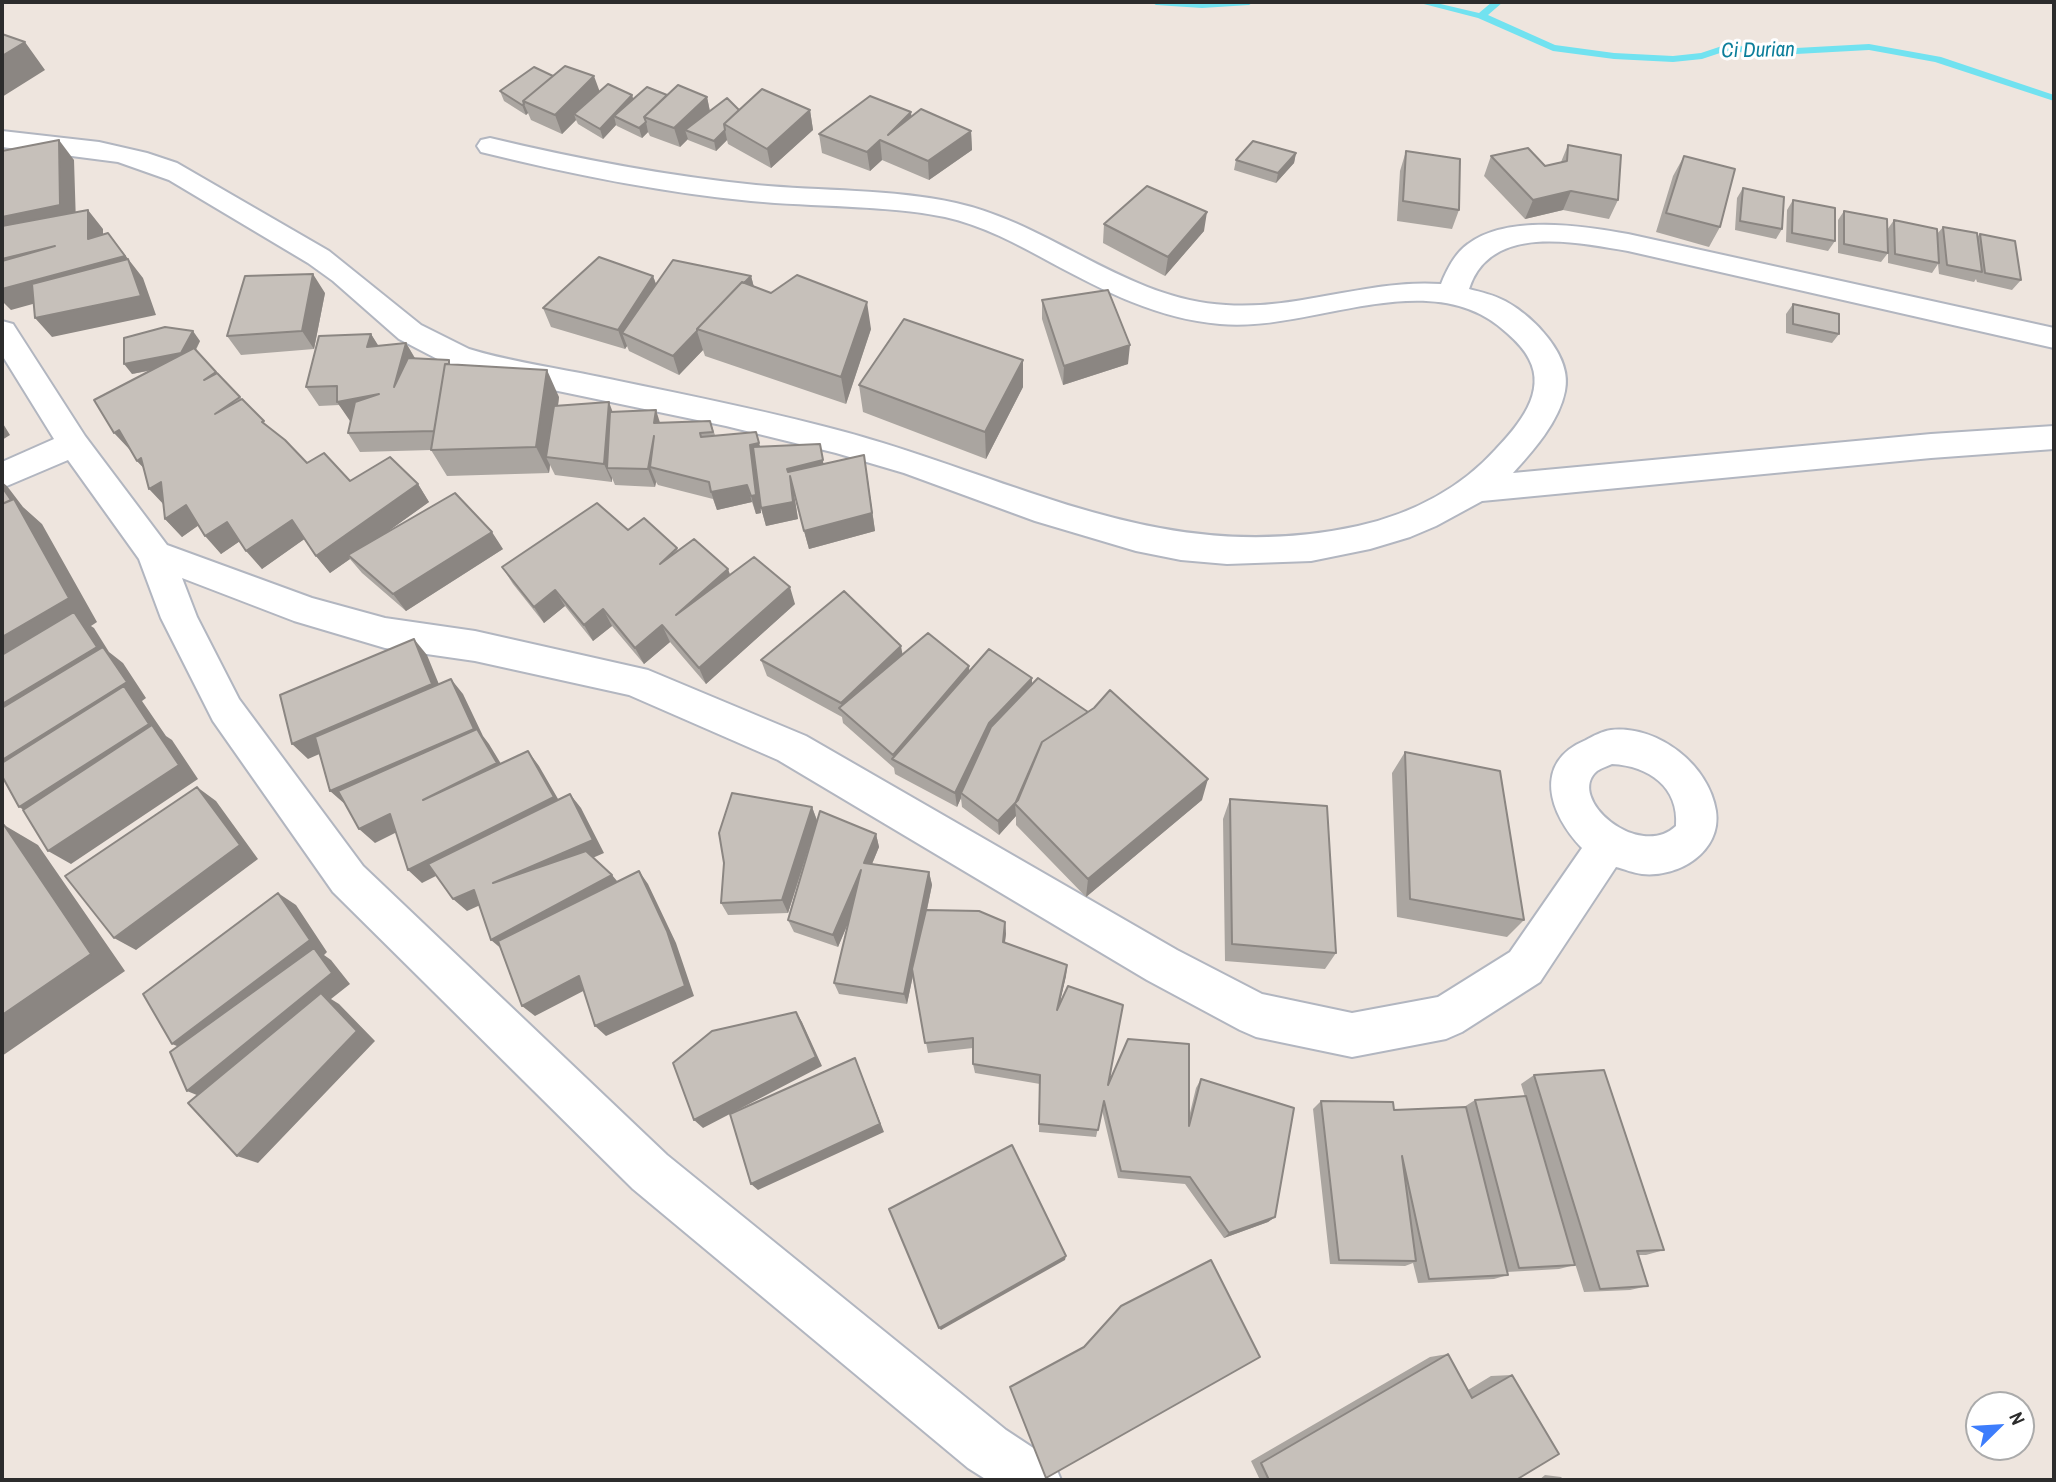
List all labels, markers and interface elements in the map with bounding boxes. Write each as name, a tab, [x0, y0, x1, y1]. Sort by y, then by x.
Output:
water label: Ci Durian	[1721, 38, 1795, 64]
north arrow	[1965, 1391, 2035, 1461]
text: N	[2003, 1408, 2032, 1429]

